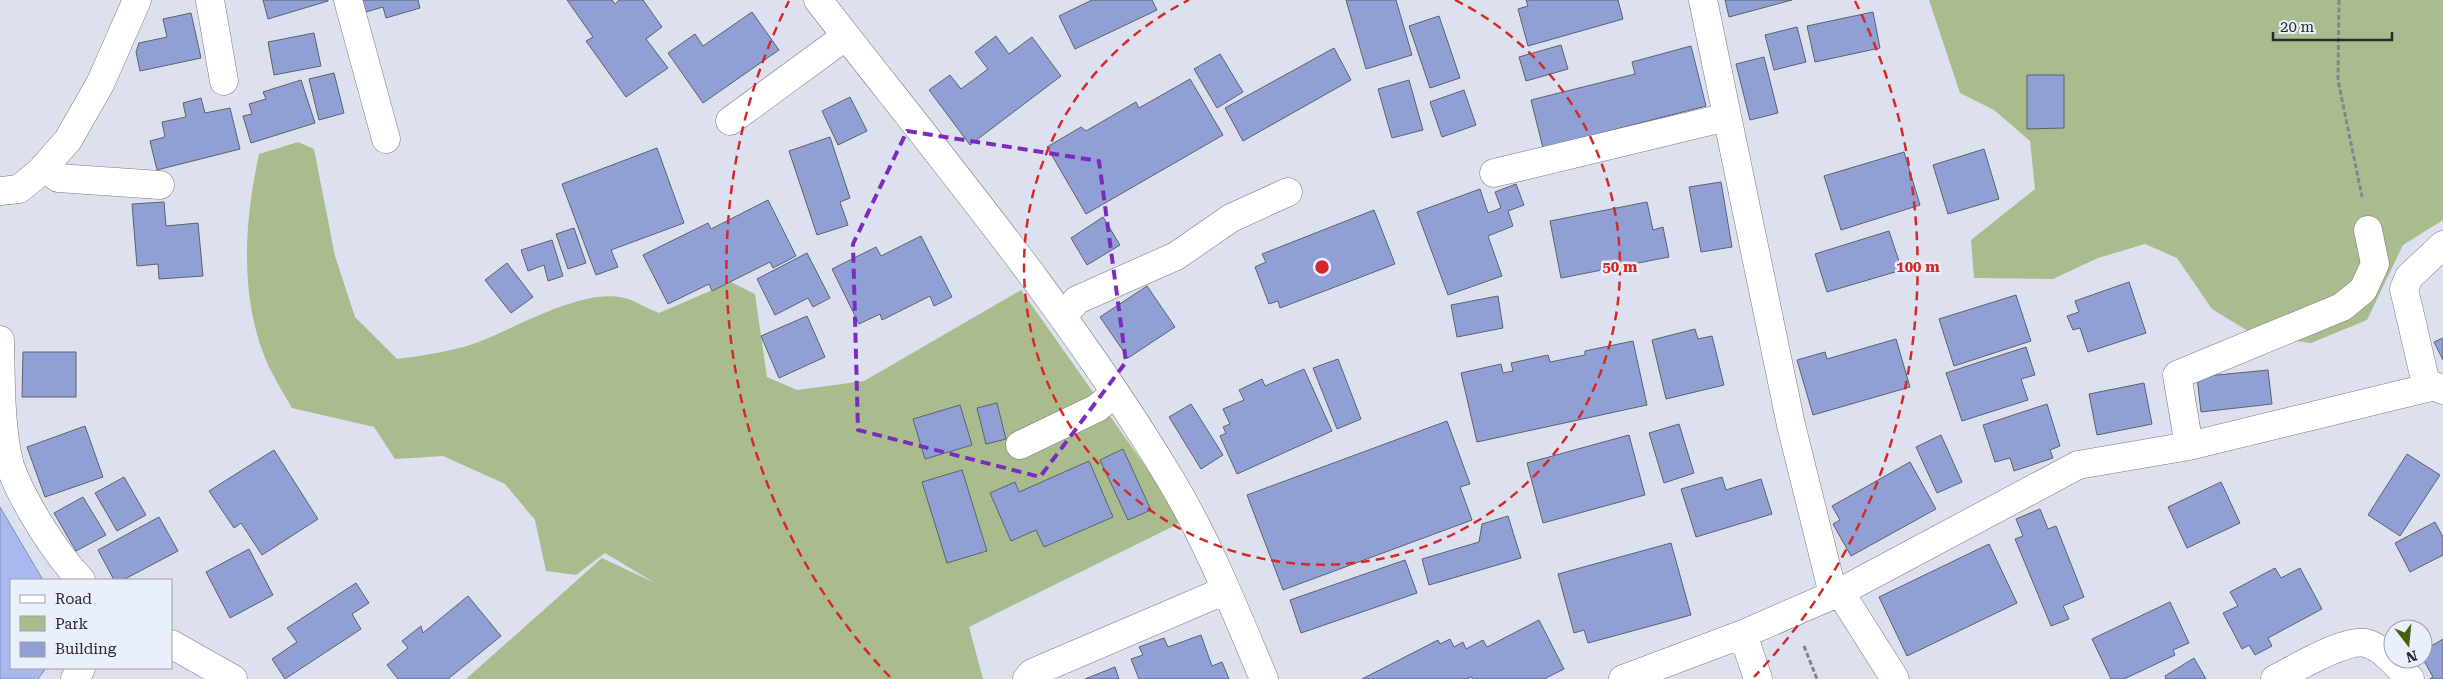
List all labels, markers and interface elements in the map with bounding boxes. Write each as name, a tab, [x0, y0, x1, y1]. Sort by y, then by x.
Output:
scale bar	[2273, 10, 2392, 42]
text: 20 m	[2280, 18, 2315, 36]
centre of rings	[1313, 258, 1331, 276]
text: 50 m	[1602, 258, 1638, 276]
text: 100 m	[1896, 258, 1940, 276]
legend	[10, 579, 172, 669]
text: Road	[55, 590, 92, 608]
text: Park	[55, 615, 89, 633]
north arrow	[2383, 619, 2433, 669]
text: Building	[55, 640, 117, 658]
text: N	[2404, 647, 2419, 666]

